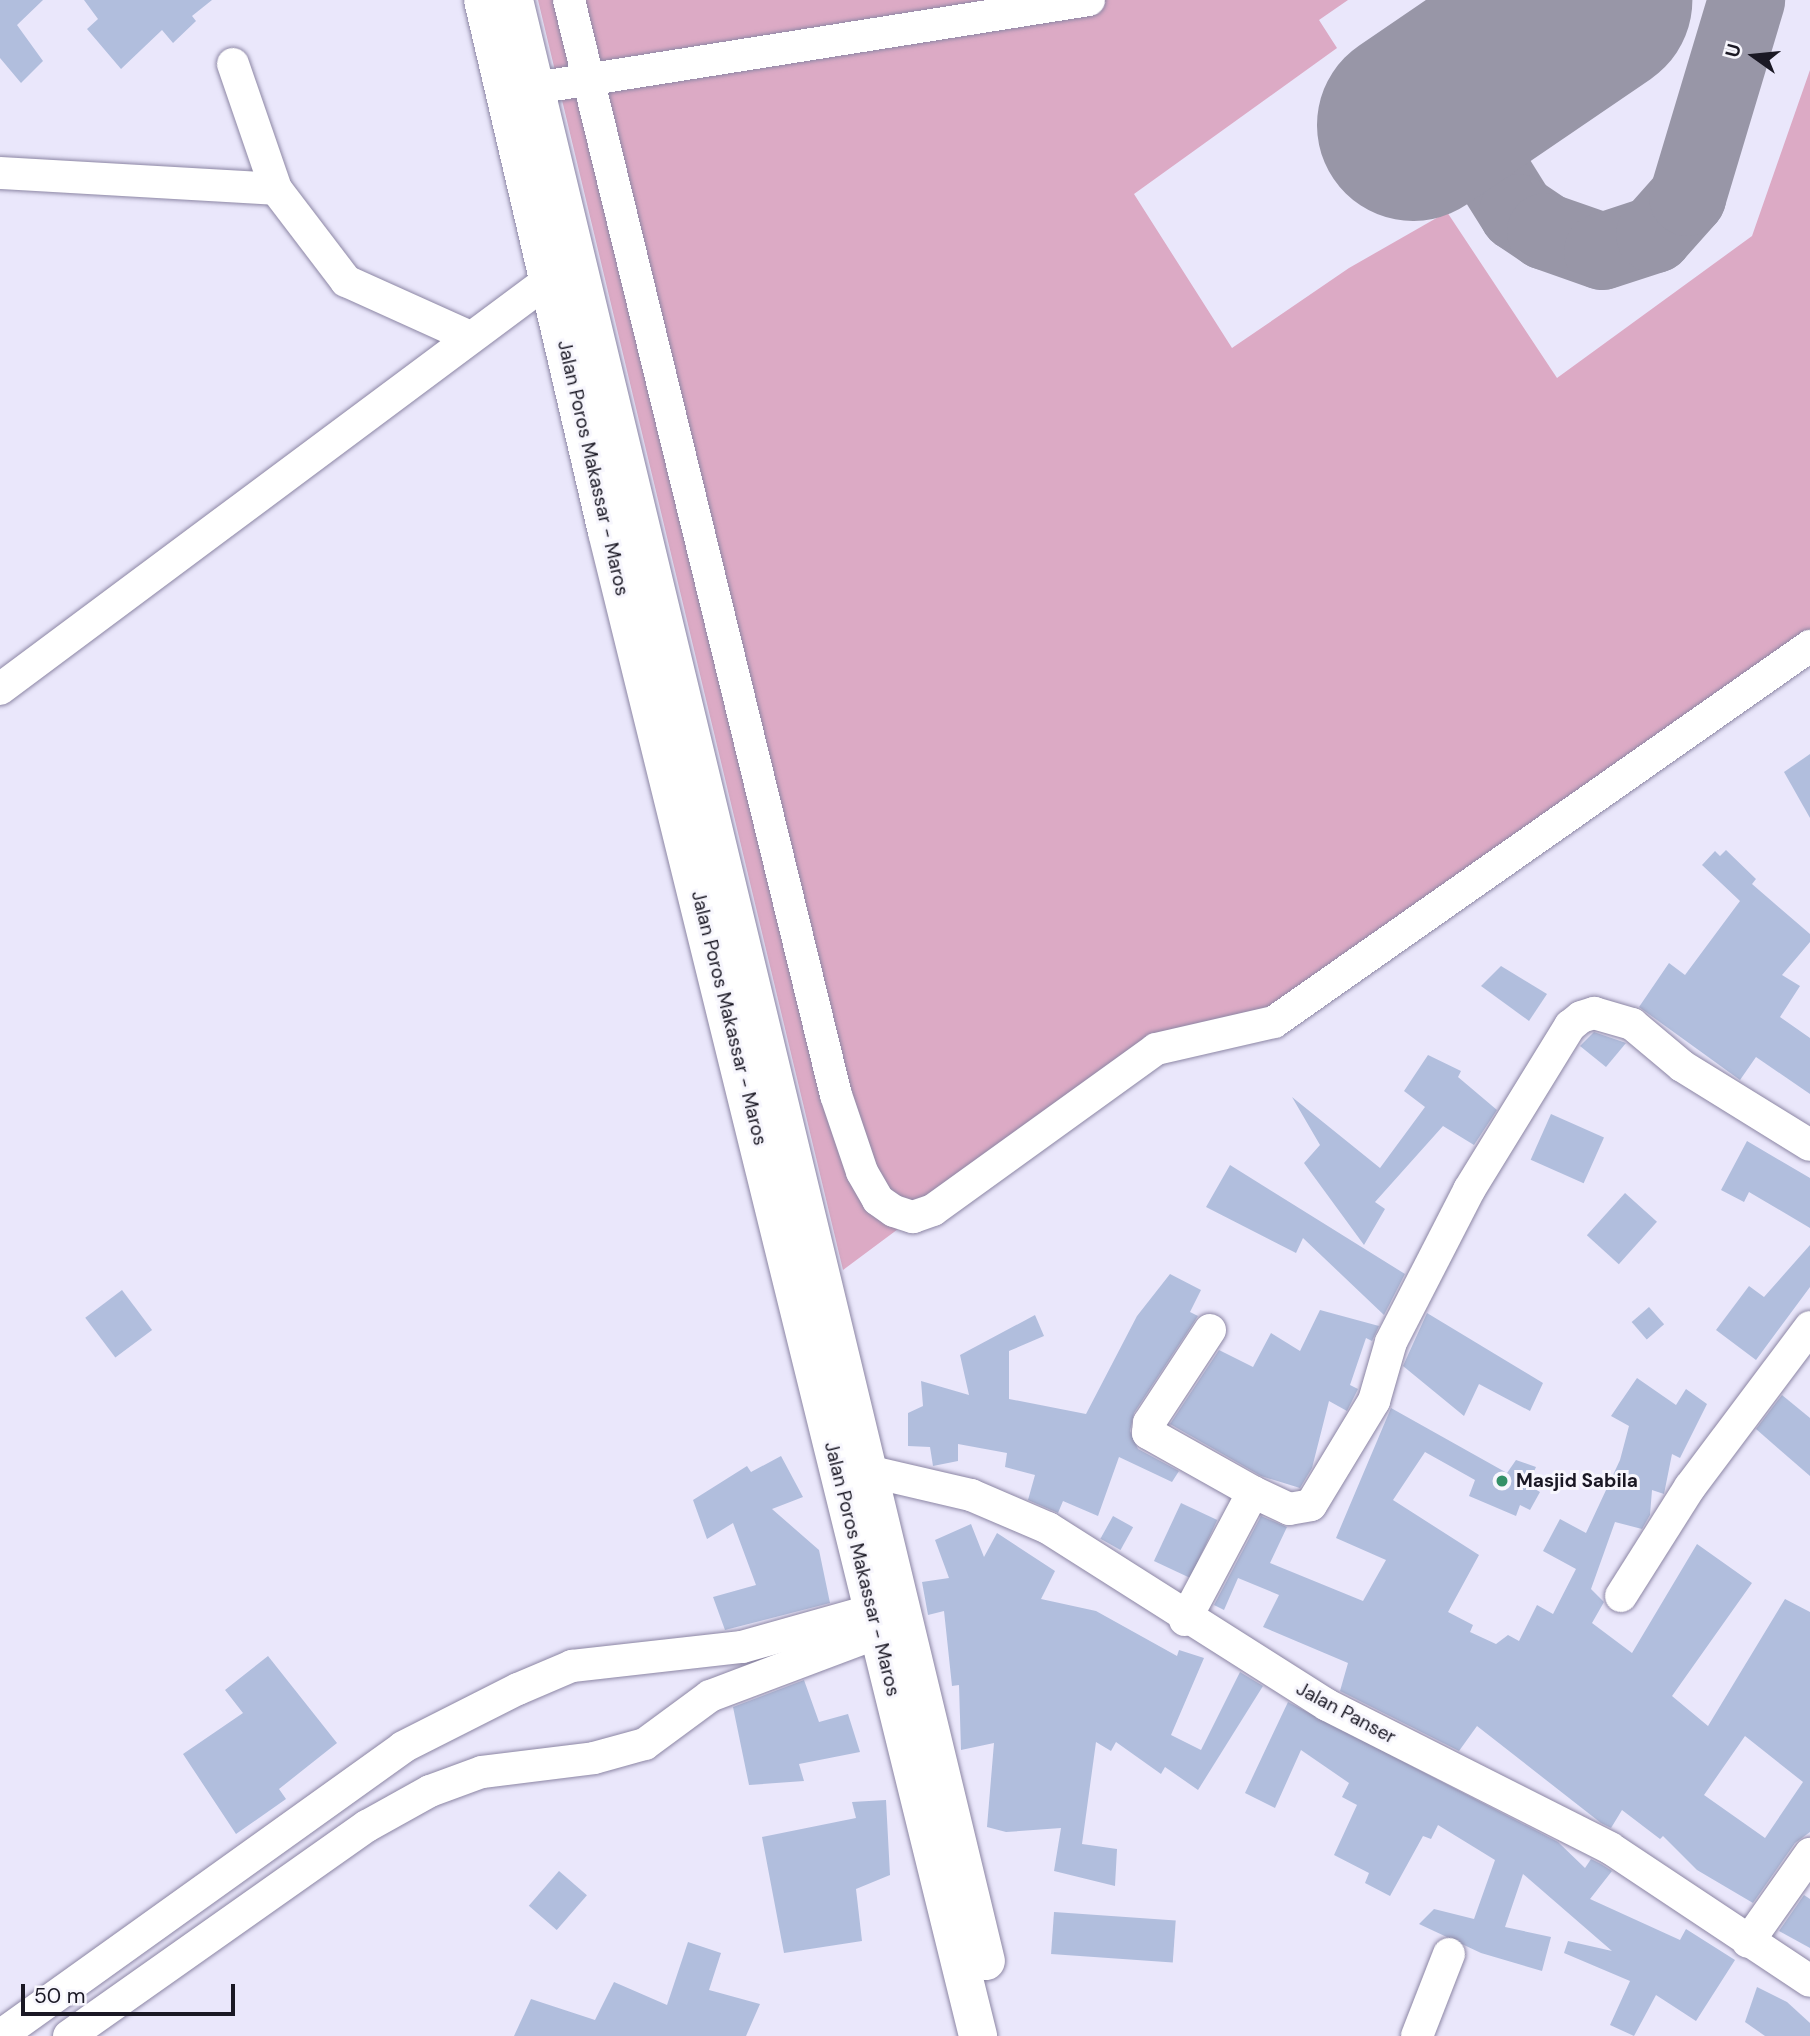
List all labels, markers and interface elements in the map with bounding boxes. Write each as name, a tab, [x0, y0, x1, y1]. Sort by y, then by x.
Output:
north arrow	[1719, 21, 1789, 91]
text: U	[1719, 41, 1747, 60]
street label: Jalan Poros Makassar - Maros	[552, 338, 634, 598]
street label: Jalan Poros Makassar - Maros	[686, 888, 772, 1148]
street label: Jalan Poros Makassar - Maros	[819, 1439, 905, 1699]
place label: Masjid Sabila	[1516, 1470, 1638, 1492]
marker: Masjid Sabila	[1494, 1473, 1510, 1489]
street label: Jalan Panser	[1292, 1677, 1400, 1749]
scale bar	[24, 1969, 238, 2013]
text: 50 m	[34, 1982, 85, 2010]

